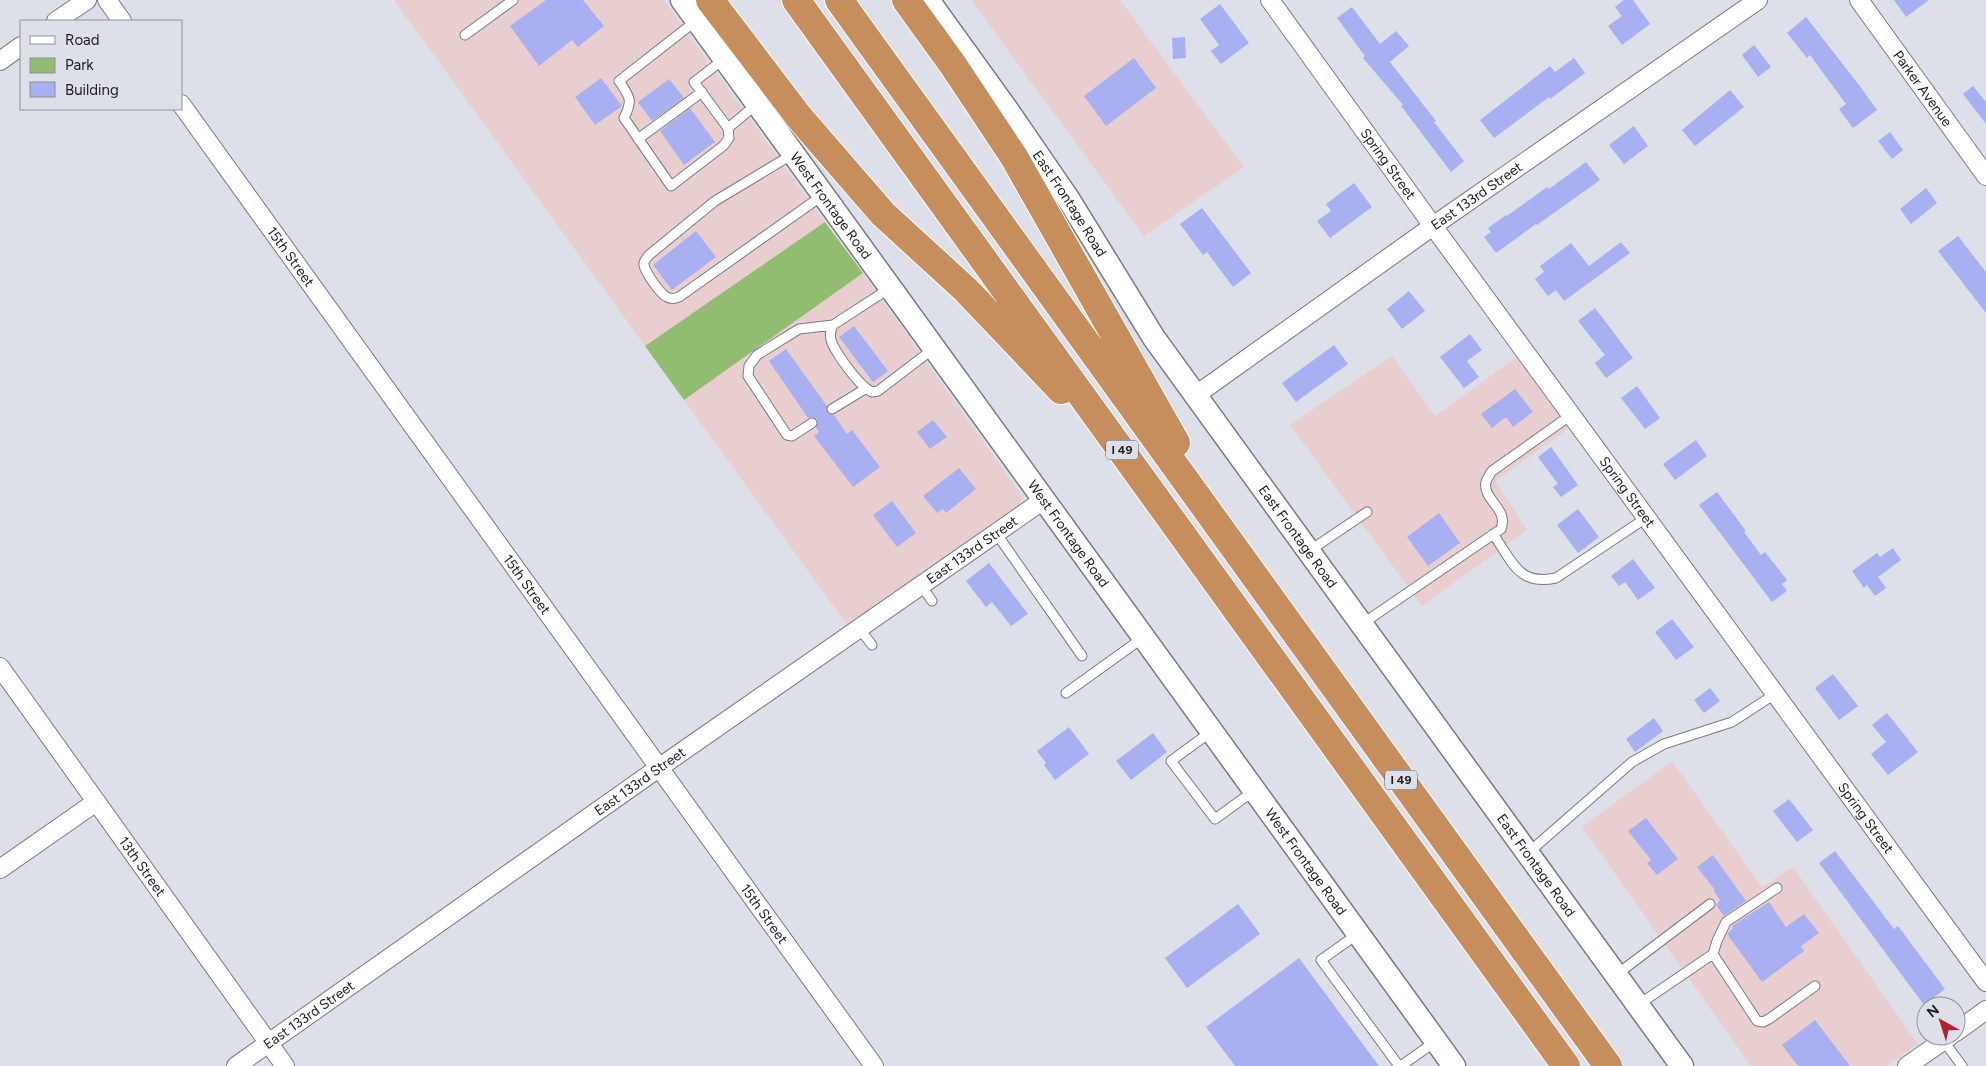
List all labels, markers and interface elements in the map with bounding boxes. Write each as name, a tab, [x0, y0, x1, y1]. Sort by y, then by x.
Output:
legend	[20, 20, 182, 110]
text: Road	[65, 31, 100, 49]
street label: Parker Avenue	[1889, 47, 1956, 130]
text: Park	[65, 56, 94, 74]
text: Building	[65, 81, 119, 99]
street label: Spring Street	[1356, 125, 1419, 203]
street label: East Frontage Road	[1029, 148, 1110, 260]
street label: West Frontage Road	[786, 149, 875, 263]
street label: East 133rd Street	[1428, 159, 1526, 234]
street label: 15th Street	[263, 224, 318, 290]
road number: I 49	[1106, 440, 1138, 460]
street label: Spring Street	[1595, 453, 1659, 531]
street label: West Frontage Road	[1024, 477, 1113, 591]
street label: East Frontage Road	[1255, 482, 1341, 592]
street label: East 133rd Street	[923, 513, 1021, 588]
street label: 15th Street	[499, 551, 554, 618]
street label: East 133rd Street	[591, 744, 689, 820]
road number: I 49	[1385, 770, 1417, 790]
street label: Spring Street	[1834, 779, 1897, 857]
street label: West Frontage Road	[1261, 805, 1350, 919]
street label: East Frontage Road	[1493, 811, 1579, 920]
street label: 13th Street	[115, 834, 169, 900]
street label: 15th Street	[737, 881, 791, 947]
street label: East 133rd Street	[260, 977, 358, 1053]
north arrow	[1916, 996, 1966, 1046]
text: N	[1924, 1001, 1943, 1021]

